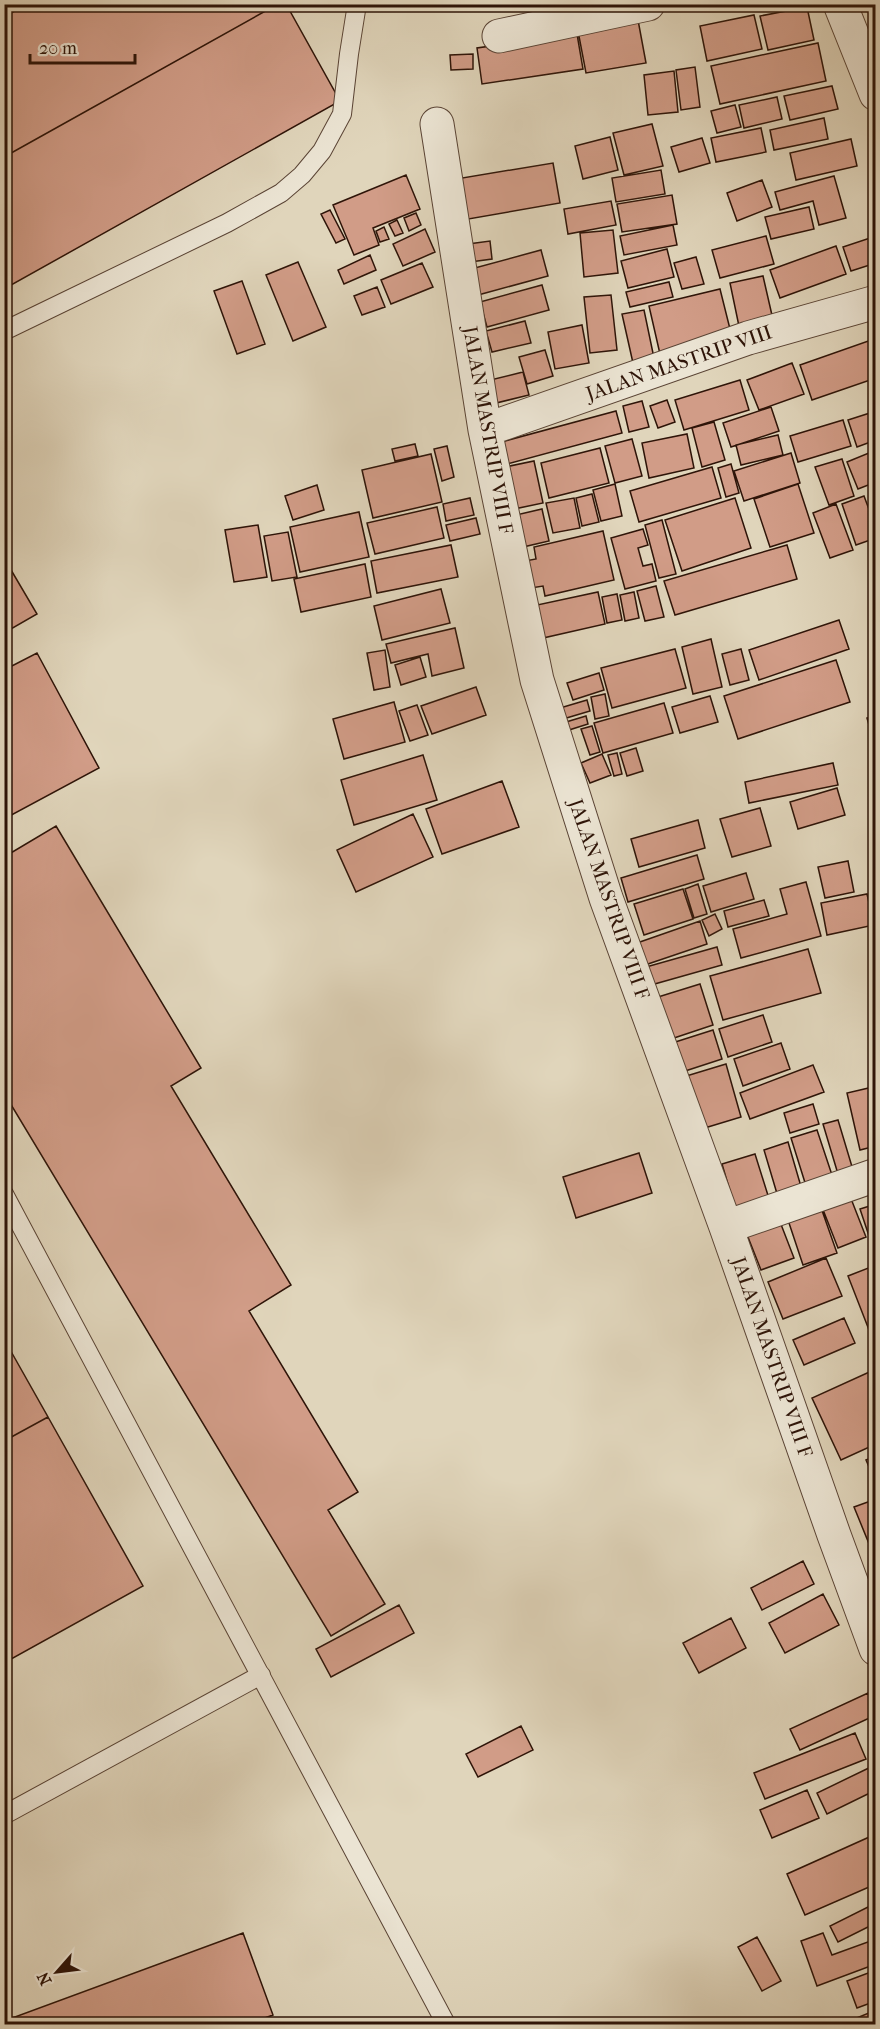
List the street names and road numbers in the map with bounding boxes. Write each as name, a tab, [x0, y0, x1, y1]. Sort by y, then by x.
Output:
street label: JALAN MASTRIP VIII	[581, 320, 775, 406]
street label: JALAN MASTRIP VIII F	[458, 322, 518, 536]
street label: JALAN MASTRIP VIII F	[563, 794, 654, 1002]
street label: JALAN MASTRIP VIII F	[726, 1252, 817, 1460]

